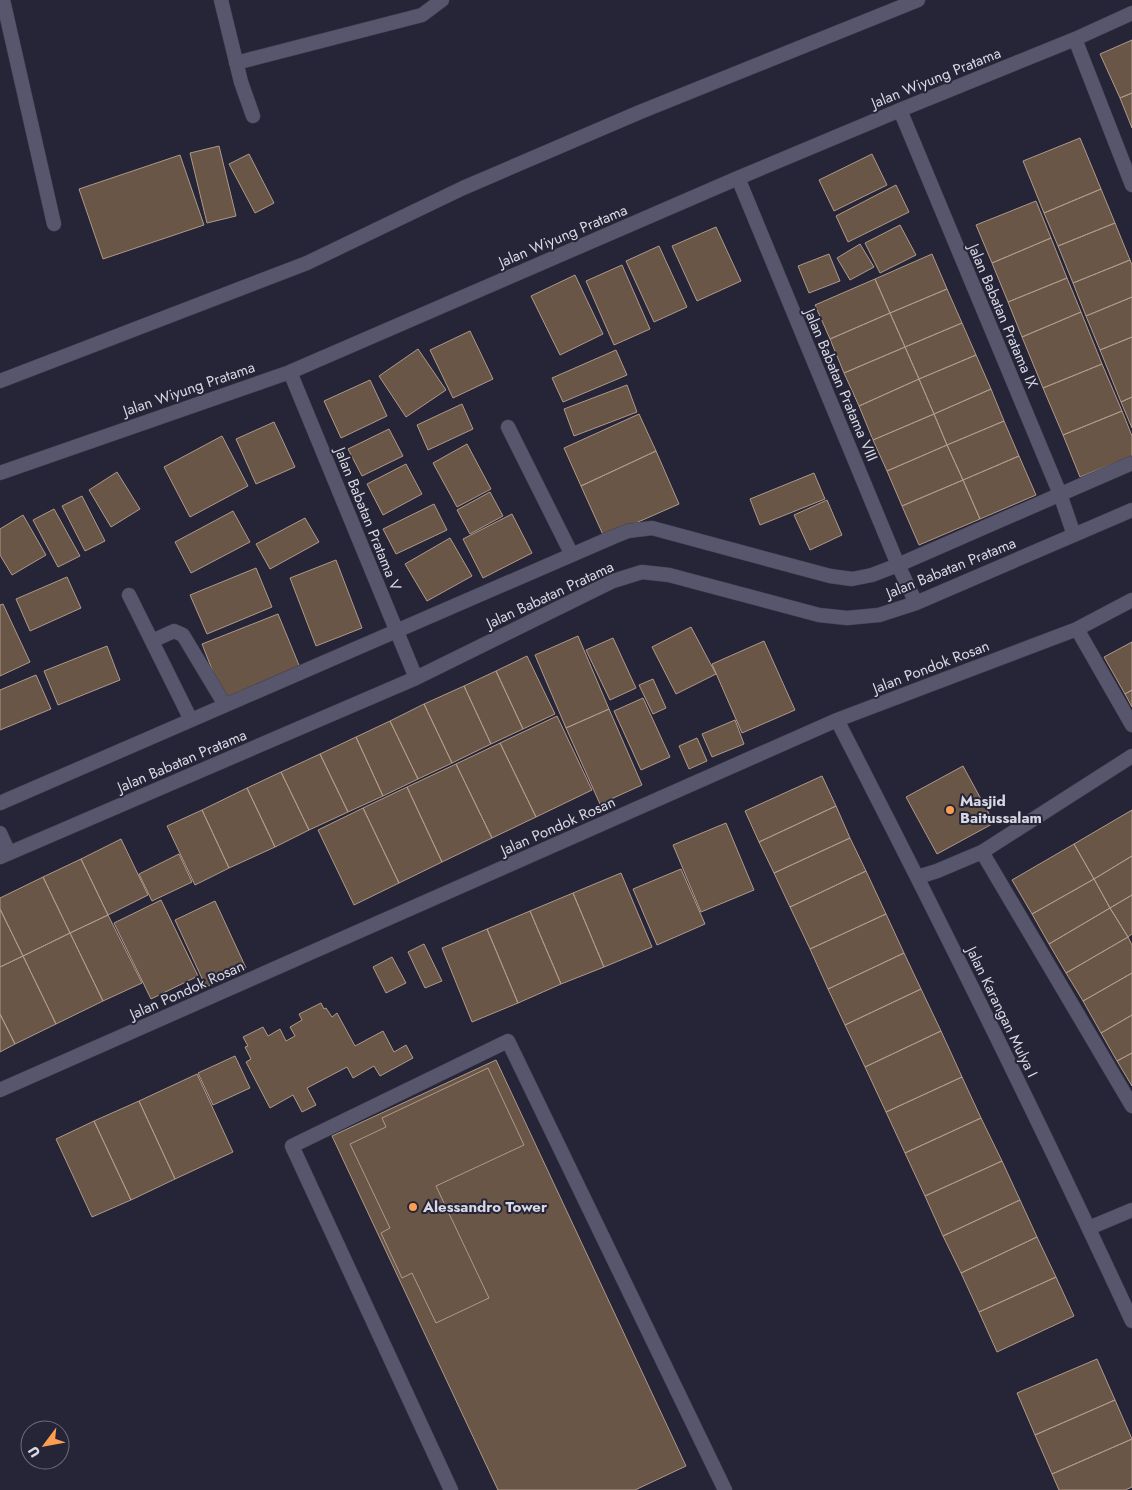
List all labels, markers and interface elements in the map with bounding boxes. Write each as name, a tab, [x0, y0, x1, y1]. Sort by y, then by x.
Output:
street label: Jalan Wiyung Pratama	[866, 42, 1004, 115]
street label: Jalan Wiyung Pratama	[493, 199, 631, 274]
street label: Jalan Babatan Pratama IX	[962, 239, 1044, 392]
street label: Jalan Babatan Pratama VIII	[798, 303, 883, 465]
street label: Jalan Wiyung Pratama	[118, 356, 258, 423]
street label: Jalan Babatan Pratama V	[328, 442, 407, 594]
street label: Jalan Babatan Pratama	[881, 532, 1019, 605]
street label: Jalan Babatan Pratama	[481, 556, 617, 635]
street label: Jalan Pondok Rosan	[868, 635, 992, 700]
street label: Jalan Babatan Pratama	[112, 724, 250, 799]
place label: Masjid Baitussalam	[960, 790, 1042, 829]
street label: Jalan Pondok Rosan	[495, 791, 619, 862]
marker: Masjid Baitussalam	[944, 804, 956, 816]
street label: Jalan Karangan Mulya I	[960, 941, 1043, 1081]
street label: Jalan Pondok Rosan	[124, 955, 248, 1026]
place label: Alessandro Tower	[422, 1196, 548, 1218]
marker: Alessandro Tower	[407, 1201, 419, 1213]
north arrow	[20, 1420, 70, 1470]
text: U	[23, 1442, 45, 1461]

